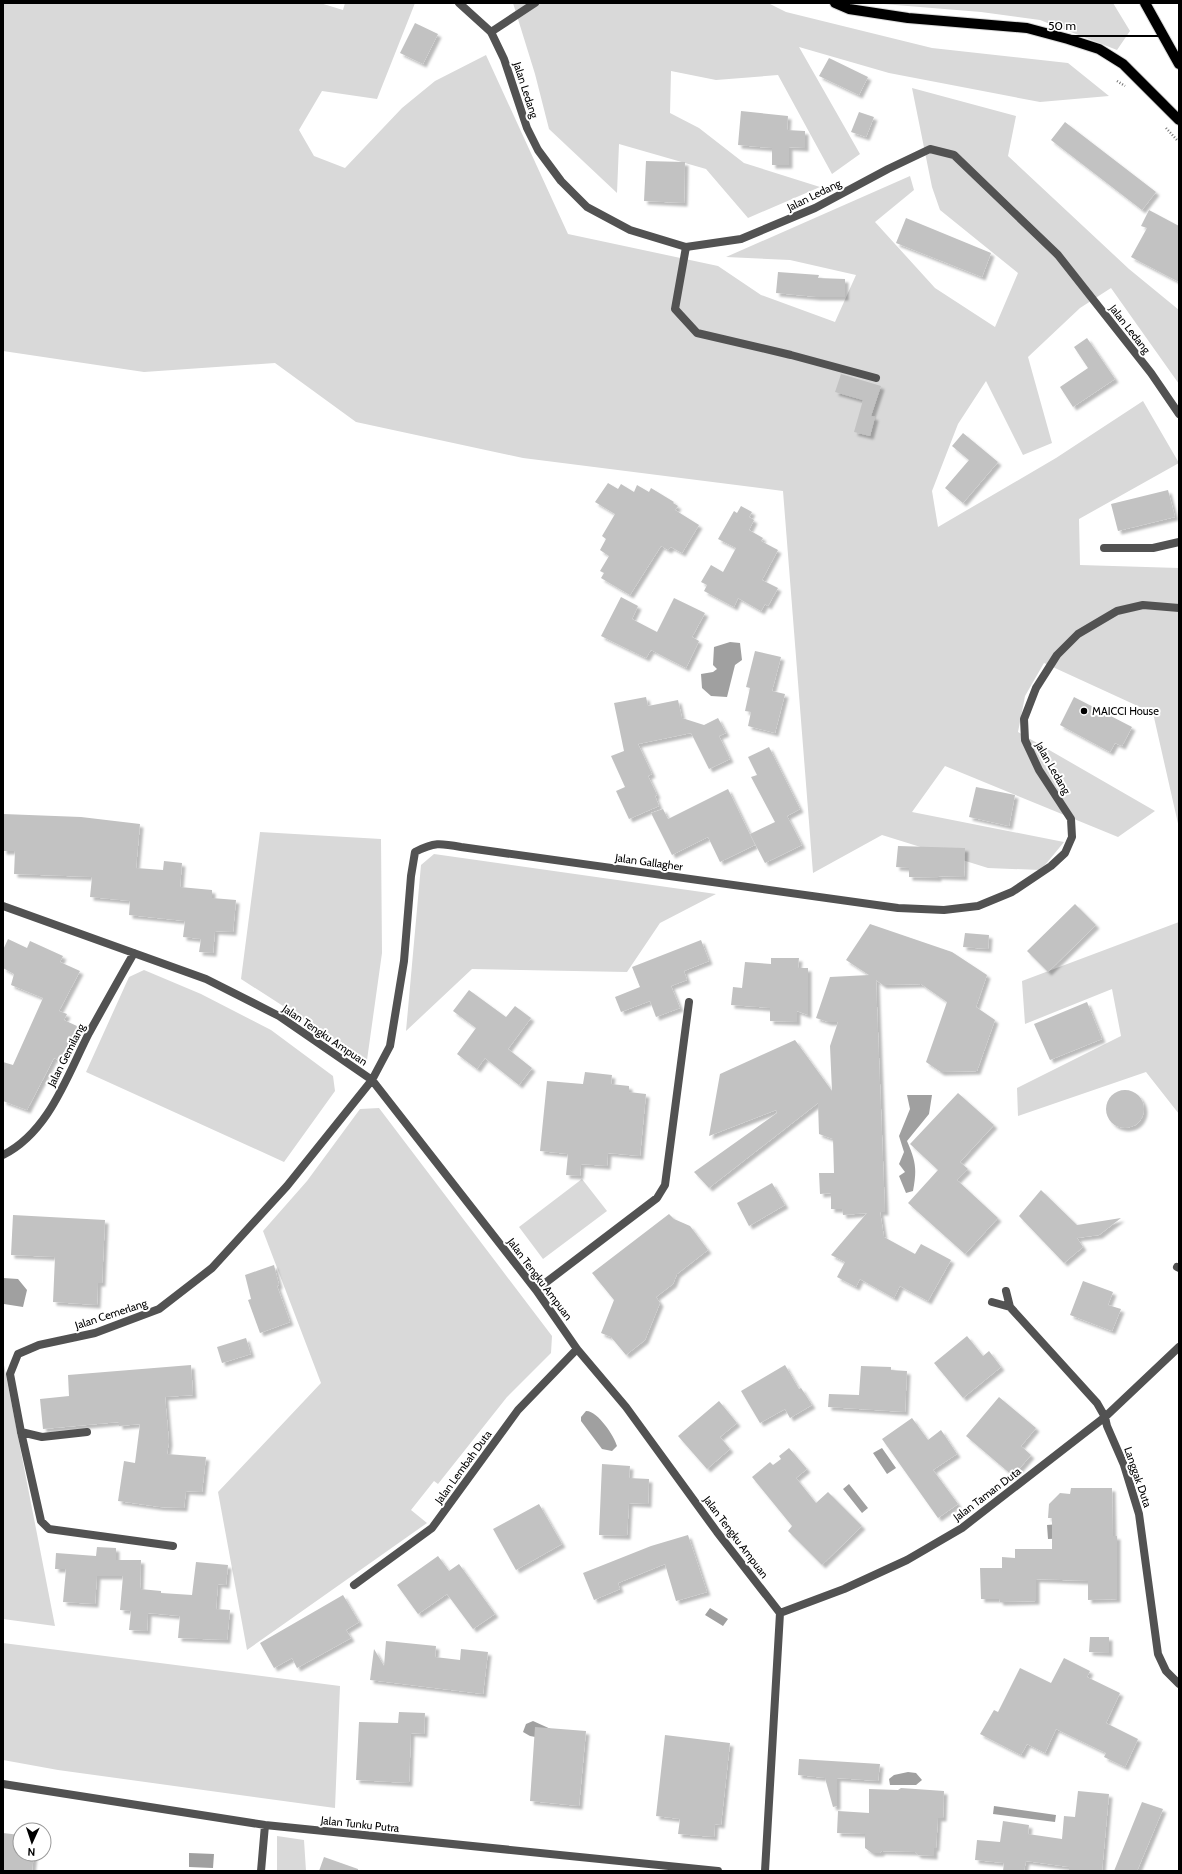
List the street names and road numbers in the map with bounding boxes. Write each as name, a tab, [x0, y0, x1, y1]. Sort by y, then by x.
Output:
street label: Jalan Ledang	[510, 59, 542, 120]
street label: Jalan Ledang	[784, 176, 844, 215]
street label: Jalan Ledang	[1106, 301, 1154, 357]
street label: Jalan Ledang	[1032, 738, 1074, 797]
street label: Jalan Gallagher	[613, 850, 684, 874]
street label: Jalan Tengku Ampuan	[279, 1001, 370, 1069]
street label: Jalan Gemilang	[44, 1021, 88, 1090]
street label: Jalan Tengku Ampuan	[504, 1234, 576, 1323]
street label: Jalan Cemerlang	[72, 1296, 149, 1333]
street label: Jalan Lembah Duta	[431, 1427, 495, 1507]
street label: Langgak Duta	[1121, 1445, 1155, 1510]
street label: Jalan Taman Duta	[950, 1464, 1024, 1525]
street label: Jalan Tengku Ampuan	[700, 1492, 772, 1581]
street label: Jalan Tunku Putra	[319, 1813, 401, 1835]

